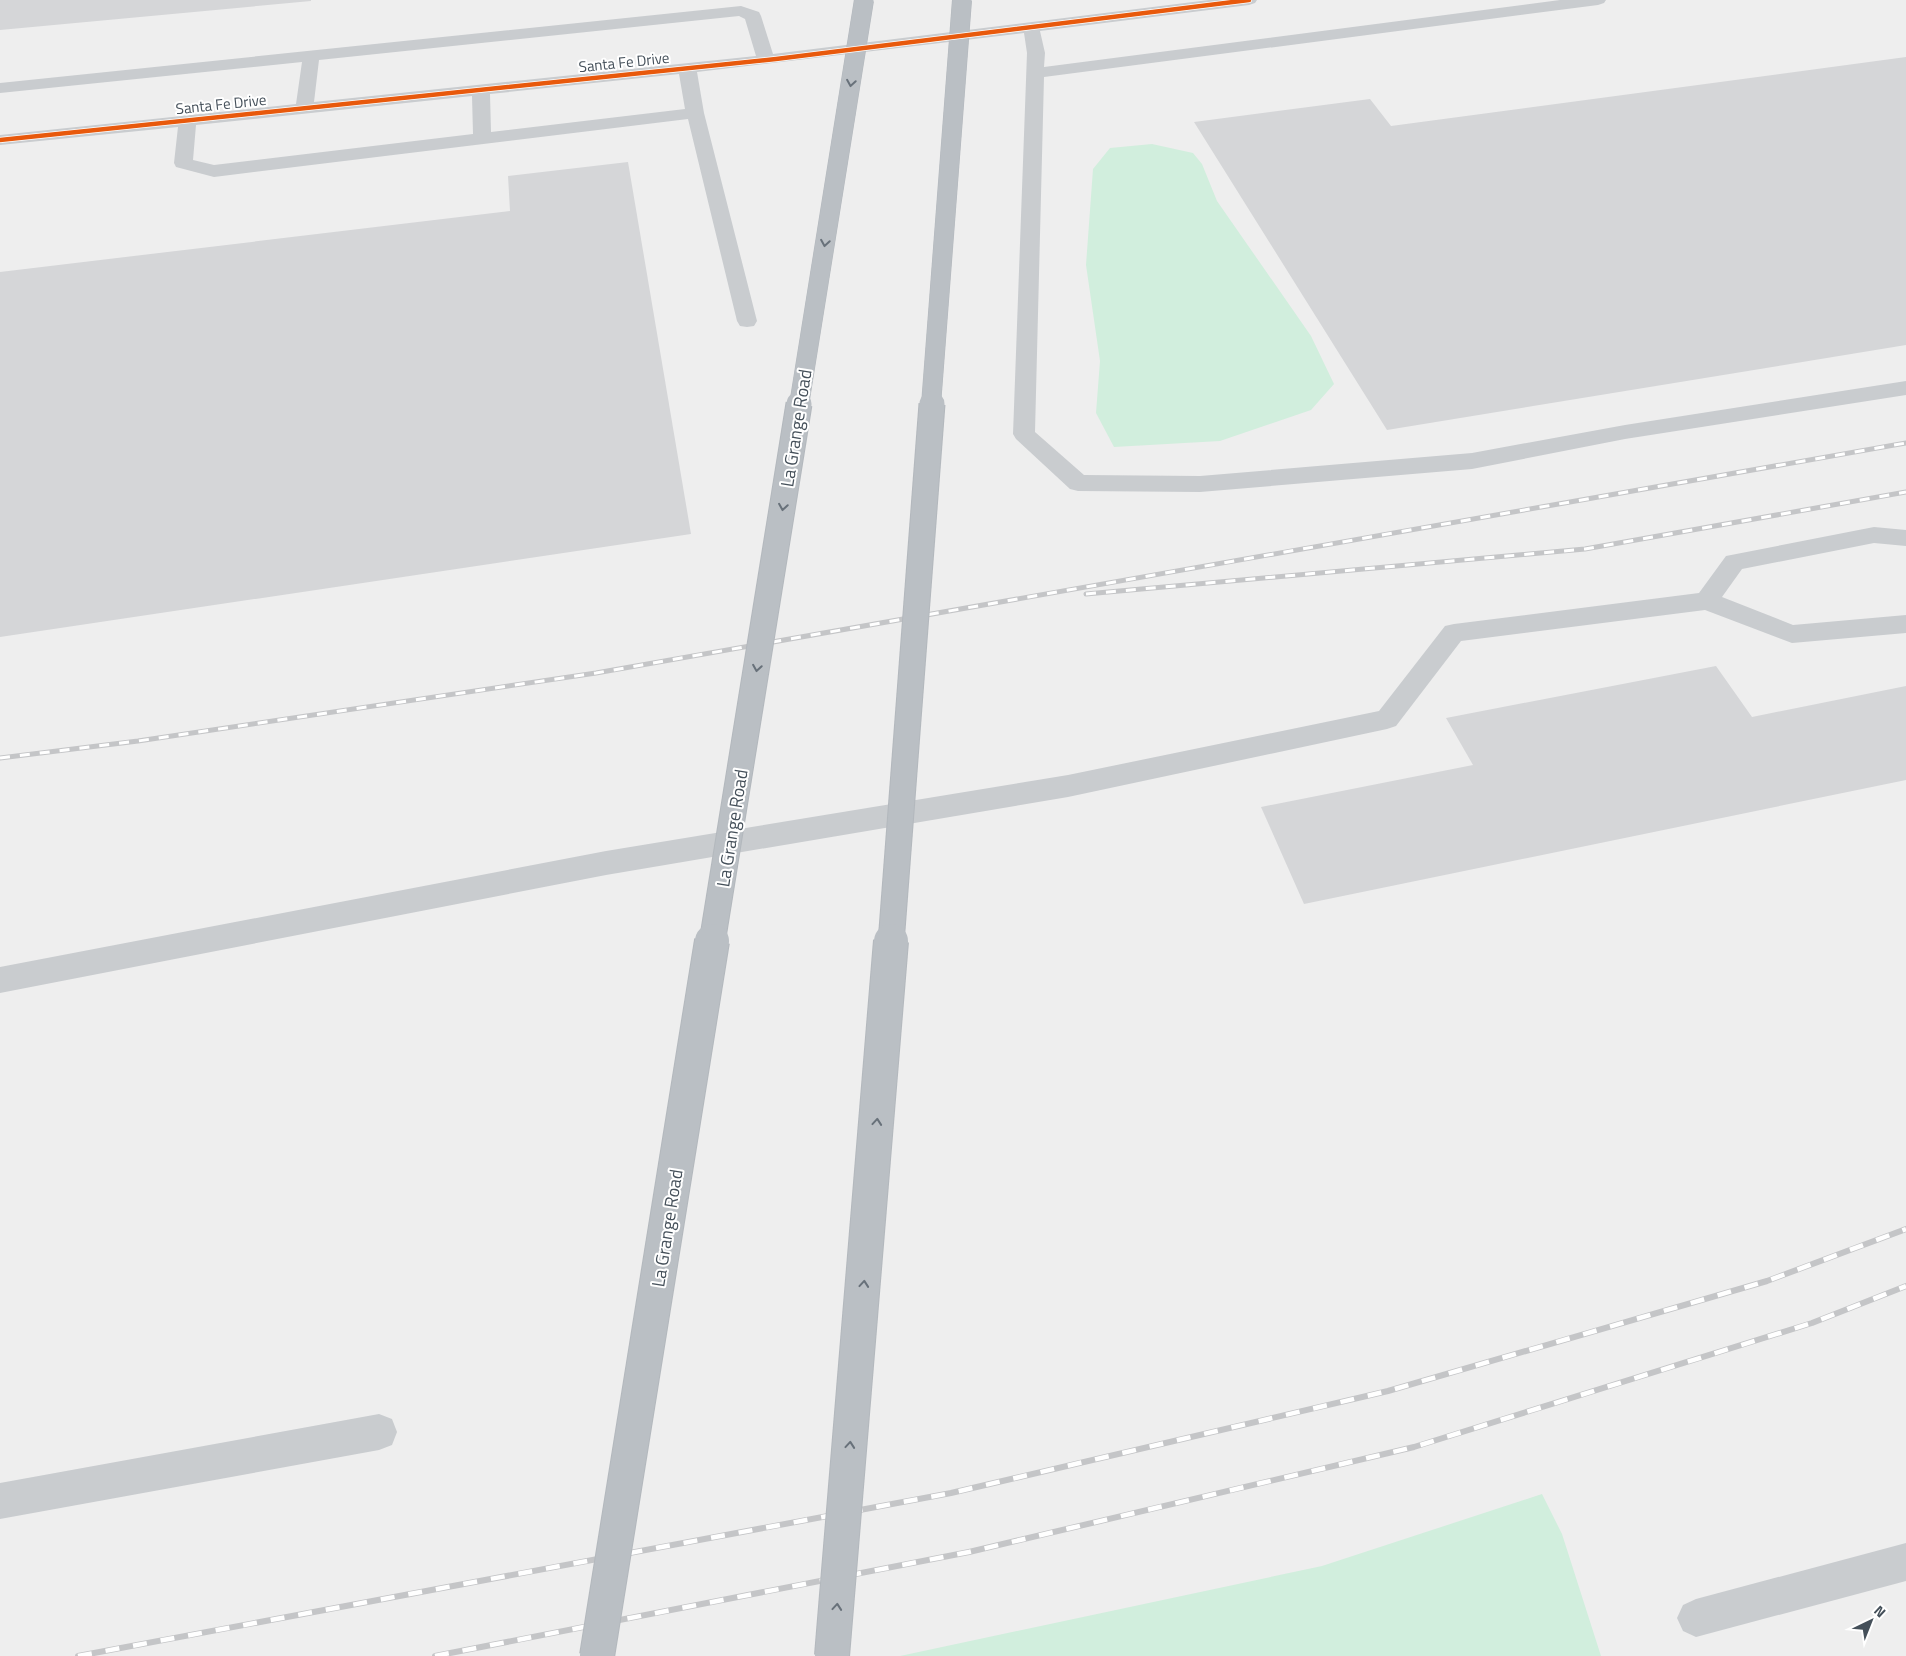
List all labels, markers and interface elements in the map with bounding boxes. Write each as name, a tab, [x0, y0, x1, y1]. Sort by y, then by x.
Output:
street label: Santa Fe Drive	[578, 46, 670, 78]
one-way arrow	[846, 78, 856, 87]
street label: Santa Fe Drive	[175, 88, 267, 120]
one-way arrow	[821, 239, 831, 248]
street label: La Grange Road	[773, 367, 819, 489]
one-way arrow	[778, 504, 789, 512]
one-way arrow	[753, 663, 763, 672]
street label: La Grange Road	[709, 767, 755, 889]
one-way arrow	[871, 1117, 882, 1125]
street label: La Grange Road	[644, 1167, 690, 1289]
one-way arrow	[858, 1279, 869, 1287]
one-way arrow	[844, 1441, 855, 1449]
north arrow	[1846, 1596, 1896, 1646]
text: N	[1869, 1600, 1891, 1622]
one-way arrow	[831, 1603, 842, 1611]

